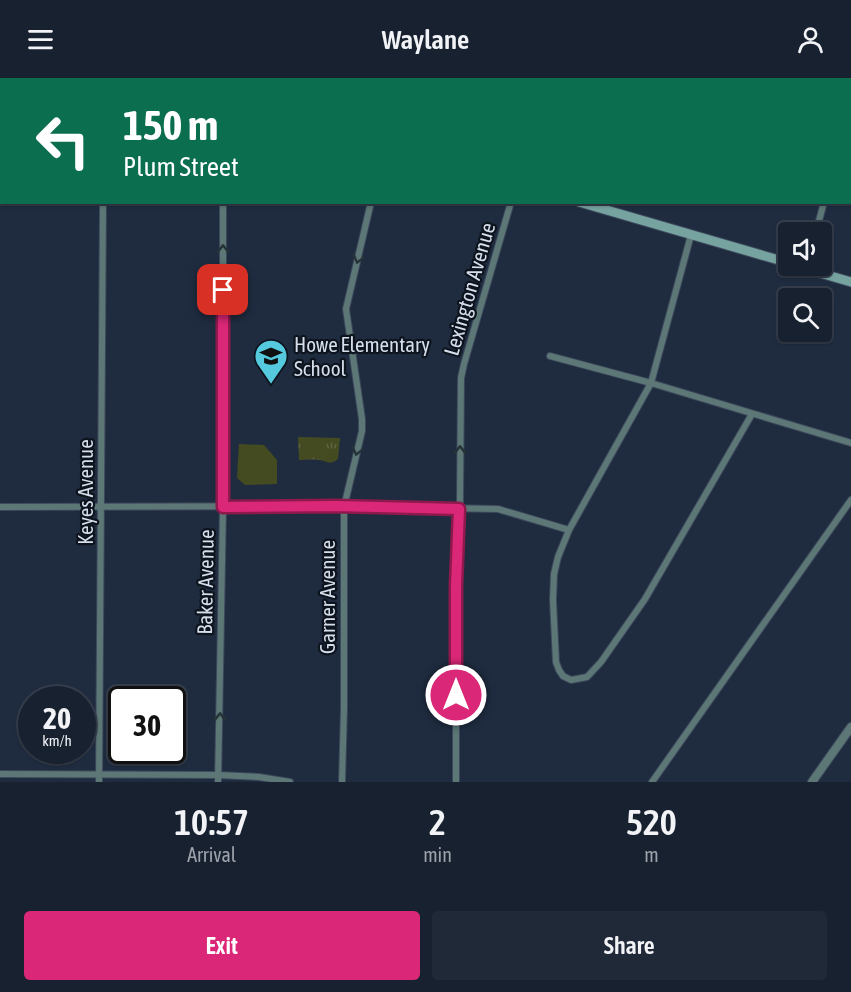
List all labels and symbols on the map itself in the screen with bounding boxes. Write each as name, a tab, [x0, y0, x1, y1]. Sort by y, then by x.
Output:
street label: Lexington Avenue	[439, 220, 499, 358]
one-way arrow	[217, 244, 229, 253]
one-way arrow	[352, 254, 365, 264]
pin	[197, 264, 248, 315]
place label: Howe Elementary School	[294, 332, 430, 380]
school or university icon: Howe Elementary School	[253, 338, 289, 385]
street label: Keyes Avenue	[73, 439, 97, 545]
one-way arrow	[352, 446, 365, 456]
one-way arrow	[454, 446, 466, 455]
street label: Baker Avenue	[192, 529, 218, 635]
street label: Garner Avenue	[315, 540, 339, 654]
position arrow	[424, 663, 488, 727]
speed limit sign: 30	[108, 686, 186, 764]
one-way arrow	[213, 712, 226, 721]

